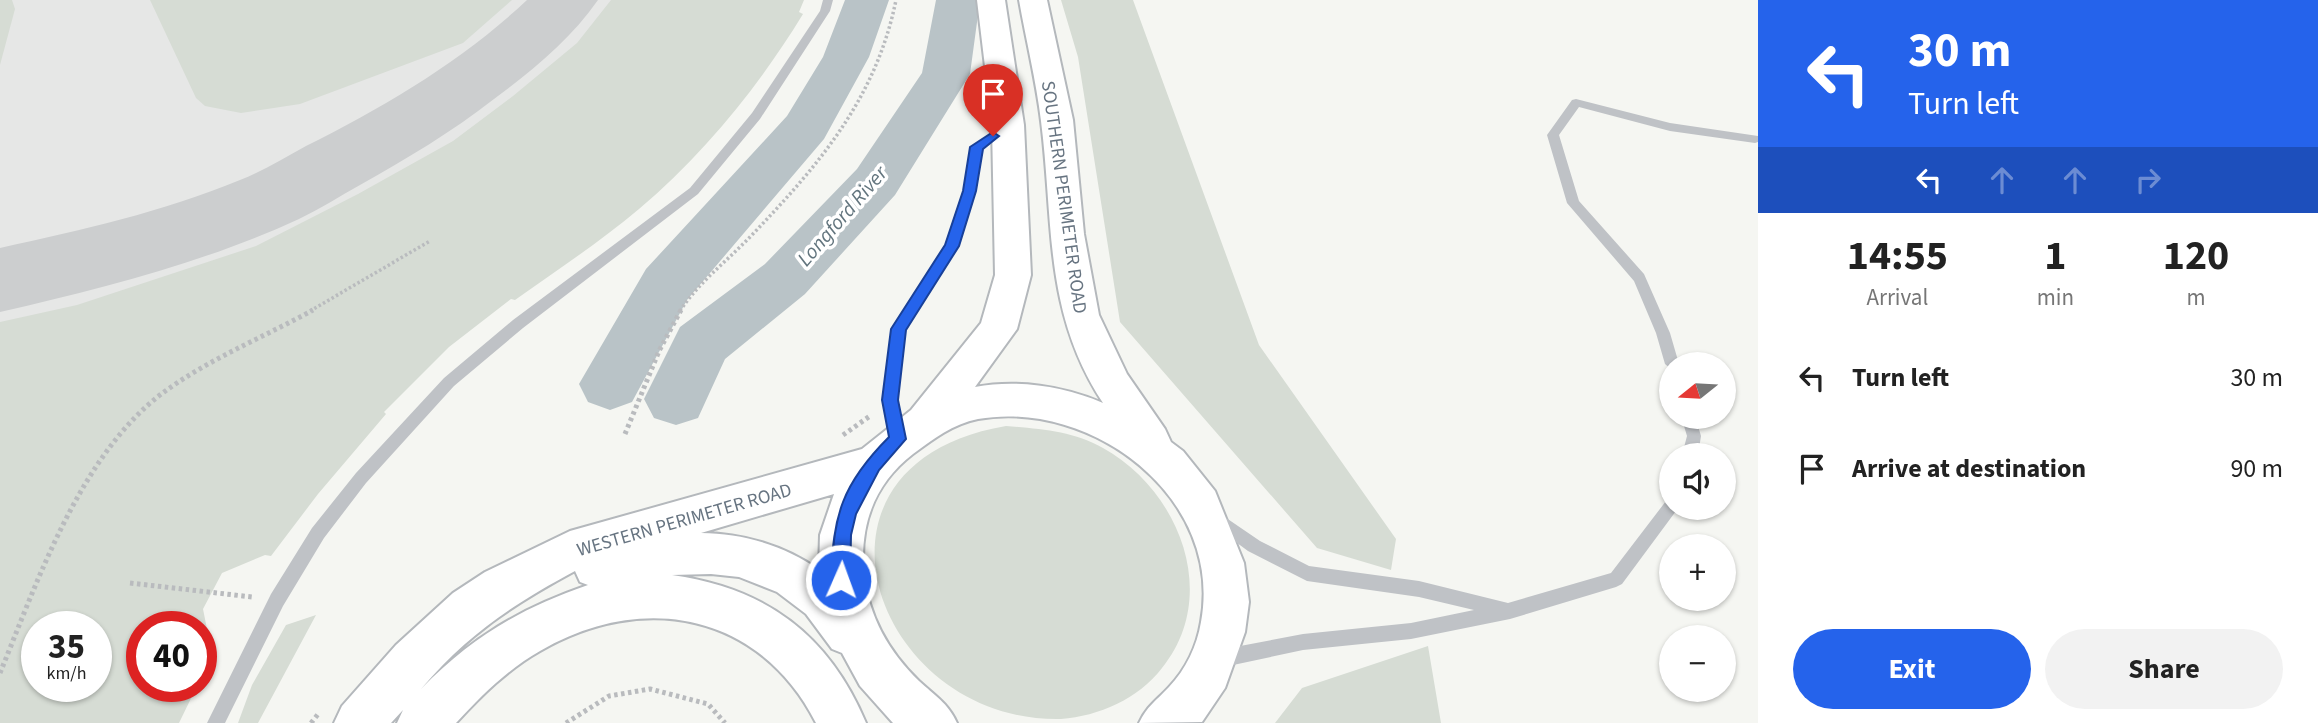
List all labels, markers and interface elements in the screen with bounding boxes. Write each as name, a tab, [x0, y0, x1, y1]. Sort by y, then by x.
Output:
text: 30 m	[1908, 16, 2012, 86]
icon: left	[1793, 28, 1884, 119]
pin	[963, 64, 1023, 136]
icon: arrive	[974, 75, 1012, 113]
street label: SOUTHERN PERIMETER ROAD	[1034, 79, 1093, 315]
text: Turn left	[1908, 81, 2019, 127]
water label: Longford River	[790, 159, 895, 273]
icon: left	[1910, 161, 1948, 199]
icon: ahead	[1983, 161, 2021, 199]
icon: ahead	[2056, 161, 2094, 199]
icon: right	[2129, 161, 2167, 199]
text: 14:55	[1847, 226, 1948, 286]
text: 1	[2044, 226, 2066, 286]
text: 120	[2163, 226, 2229, 286]
text: Arrival	[1866, 281, 1928, 314]
text: min	[2037, 281, 2074, 314]
text: m	[2186, 281, 2206, 314]
north arrow	[1659, 352, 1736, 429]
map controls	[1659, 352, 1736, 702]
icon: left	[1793, 359, 1831, 397]
text: Turn left	[1852, 359, 1949, 396]
text: 30 m	[2230, 359, 2283, 396]
button: sound	[1659, 443, 1736, 520]
icon: arrive	[1793, 450, 1831, 488]
text: Arrive at destination	[1852, 450, 2086, 487]
text: 90 m	[2230, 450, 2283, 487]
street label: WESTERN PERIMETER ROAD	[574, 477, 795, 564]
button: +	[1659, 534, 1736, 611]
position arrow	[804, 543, 878, 617]
speed limit sign: 40	[126, 611, 217, 702]
text: 35	[48, 622, 85, 672]
button: −	[1659, 625, 1736, 702]
button: Exit	[1793, 629, 2031, 709]
button: Share	[2045, 629, 2283, 709]
text: km/h	[47, 661, 86, 686]

